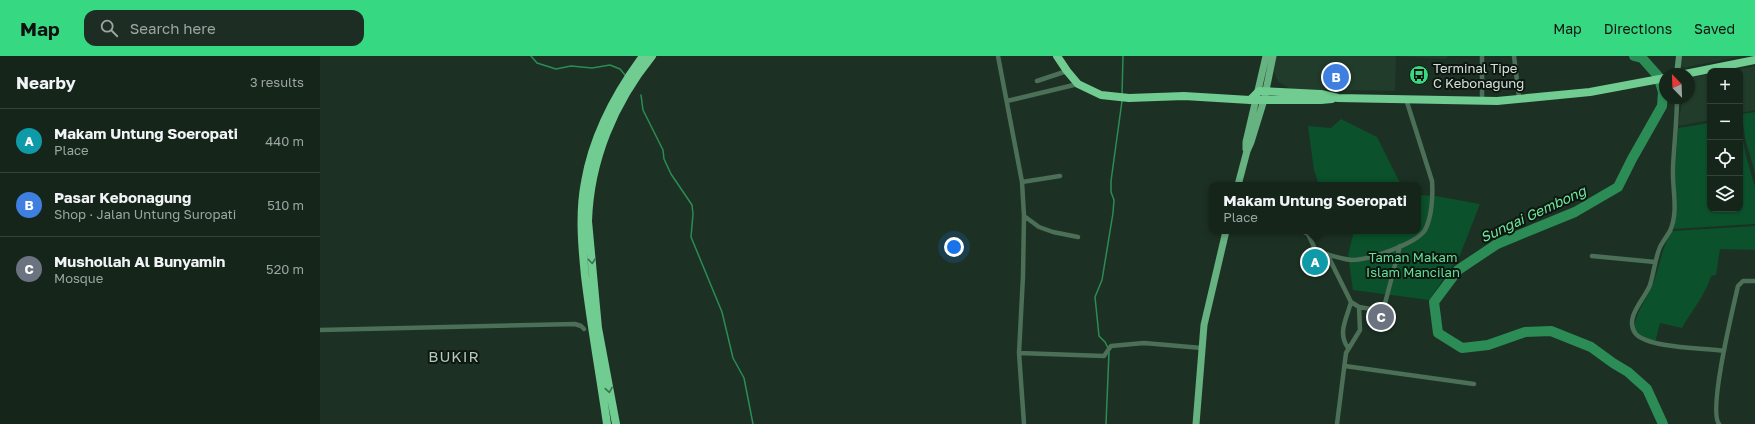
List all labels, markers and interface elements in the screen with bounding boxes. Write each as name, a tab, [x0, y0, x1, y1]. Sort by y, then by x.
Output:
search box	[84, 10, 364, 46]
text: Map	[20, 17, 60, 40]
icon: search	[98, 17, 120, 39]
text: Search here	[130, 19, 216, 37]
text: Map	[1553, 20, 1582, 37]
text: Directions	[1604, 20, 1672, 37]
text: Saved	[1694, 20, 1735, 37]
place label: Terminal Tipe C Kebonagung	[1433, 60, 1524, 91]
pin: B	[1323, 62, 1349, 92]
bus stop icon: Terminal Tipe C Kebonagung	[1408, 64, 1430, 86]
north arrow	[1659, 68, 1695, 104]
map controls	[1707, 68, 1743, 212]
button: +	[1707, 68, 1743, 104]
text: Nearby	[16, 72, 76, 93]
text: 3 results	[250, 74, 304, 90]
button: −	[1707, 104, 1743, 140]
text: Makam Untung Soeropati	[54, 124, 238, 142]
text: A	[24, 133, 34, 149]
text: 440 m	[265, 133, 304, 149]
button: locate	[1707, 140, 1743, 176]
text: Place	[54, 142, 89, 158]
button: layers	[1707, 176, 1743, 212]
water label: Sungai Gembong	[1477, 181, 1589, 245]
popup	[1209, 182, 1421, 234]
text: Pasar Kebonagung	[54, 188, 191, 206]
text: Makam Untung Soeropati	[1223, 191, 1407, 209]
text: B	[24, 197, 34, 213]
text: 510 m	[267, 197, 304, 213]
text: Shop · Jalan Untung Suropati	[54, 206, 236, 222]
text: Place	[1223, 209, 1258, 225]
your location	[944, 237, 964, 257]
pin: A	[1302, 247, 1328, 277]
park label: Taman Makam Islam Mancilan	[1366, 249, 1460, 280]
text: Mushollah Al Bunyamin	[54, 252, 225, 270]
one-way arrow	[587, 258, 596, 264]
text: C	[24, 261, 34, 277]
text: 520 m	[266, 261, 304, 277]
text: Mosque	[54, 270, 103, 286]
pin: C	[1368, 302, 1394, 332]
district label: BUKIR	[428, 347, 480, 365]
one-way arrow	[605, 387, 613, 393]

